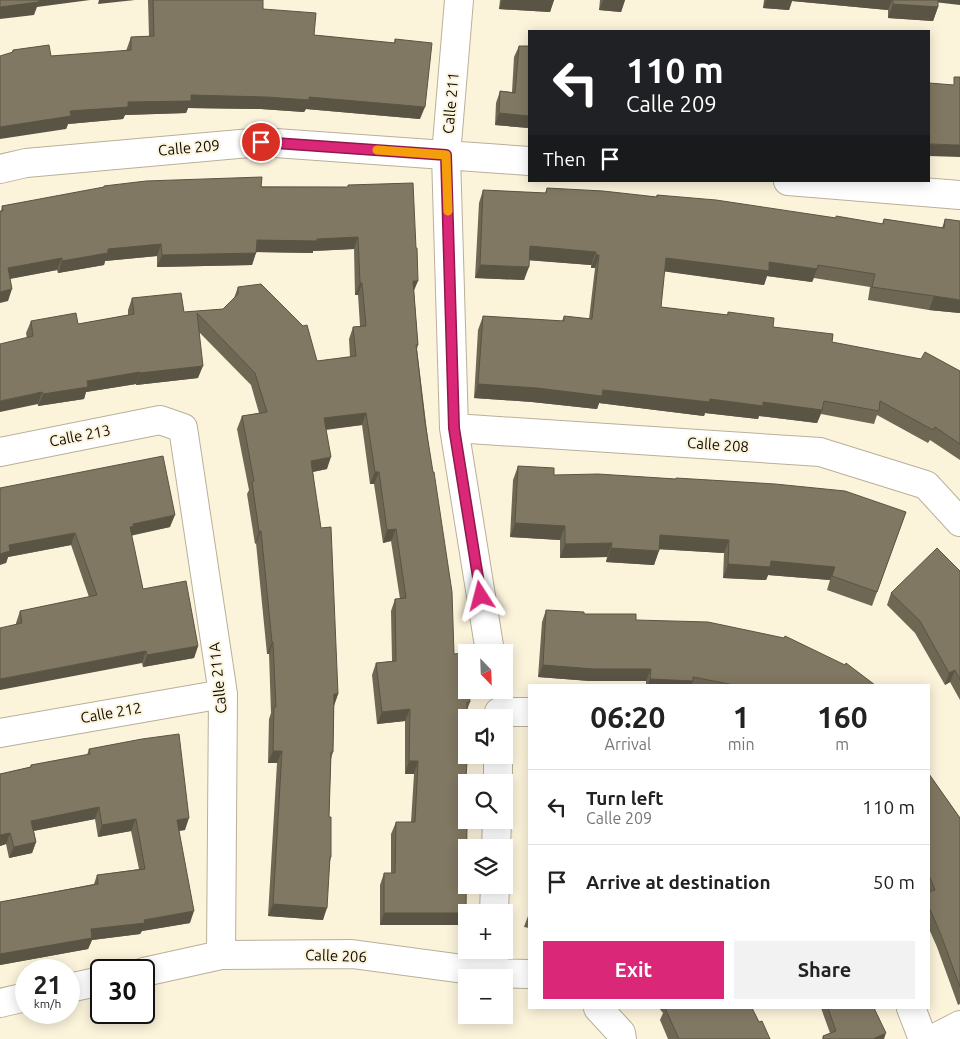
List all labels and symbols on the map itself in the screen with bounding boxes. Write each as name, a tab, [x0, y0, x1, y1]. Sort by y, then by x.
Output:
street label: Calle 211	[439, 71, 462, 135]
pin	[240, 121, 282, 163]
street label: Calle 209	[157, 136, 221, 159]
street label: Calle 213	[48, 421, 112, 450]
street label: Calle 208	[687, 434, 749, 455]
position arrow	[454, 569, 506, 621]
street label: Calle 211A	[205, 641, 230, 715]
north arrow	[458, 644, 512, 699]
street label: Calle 212	[79, 699, 143, 726]
street label: Calle 206	[305, 946, 367, 965]
speed limit sign: 30	[90, 959, 155, 1024]

